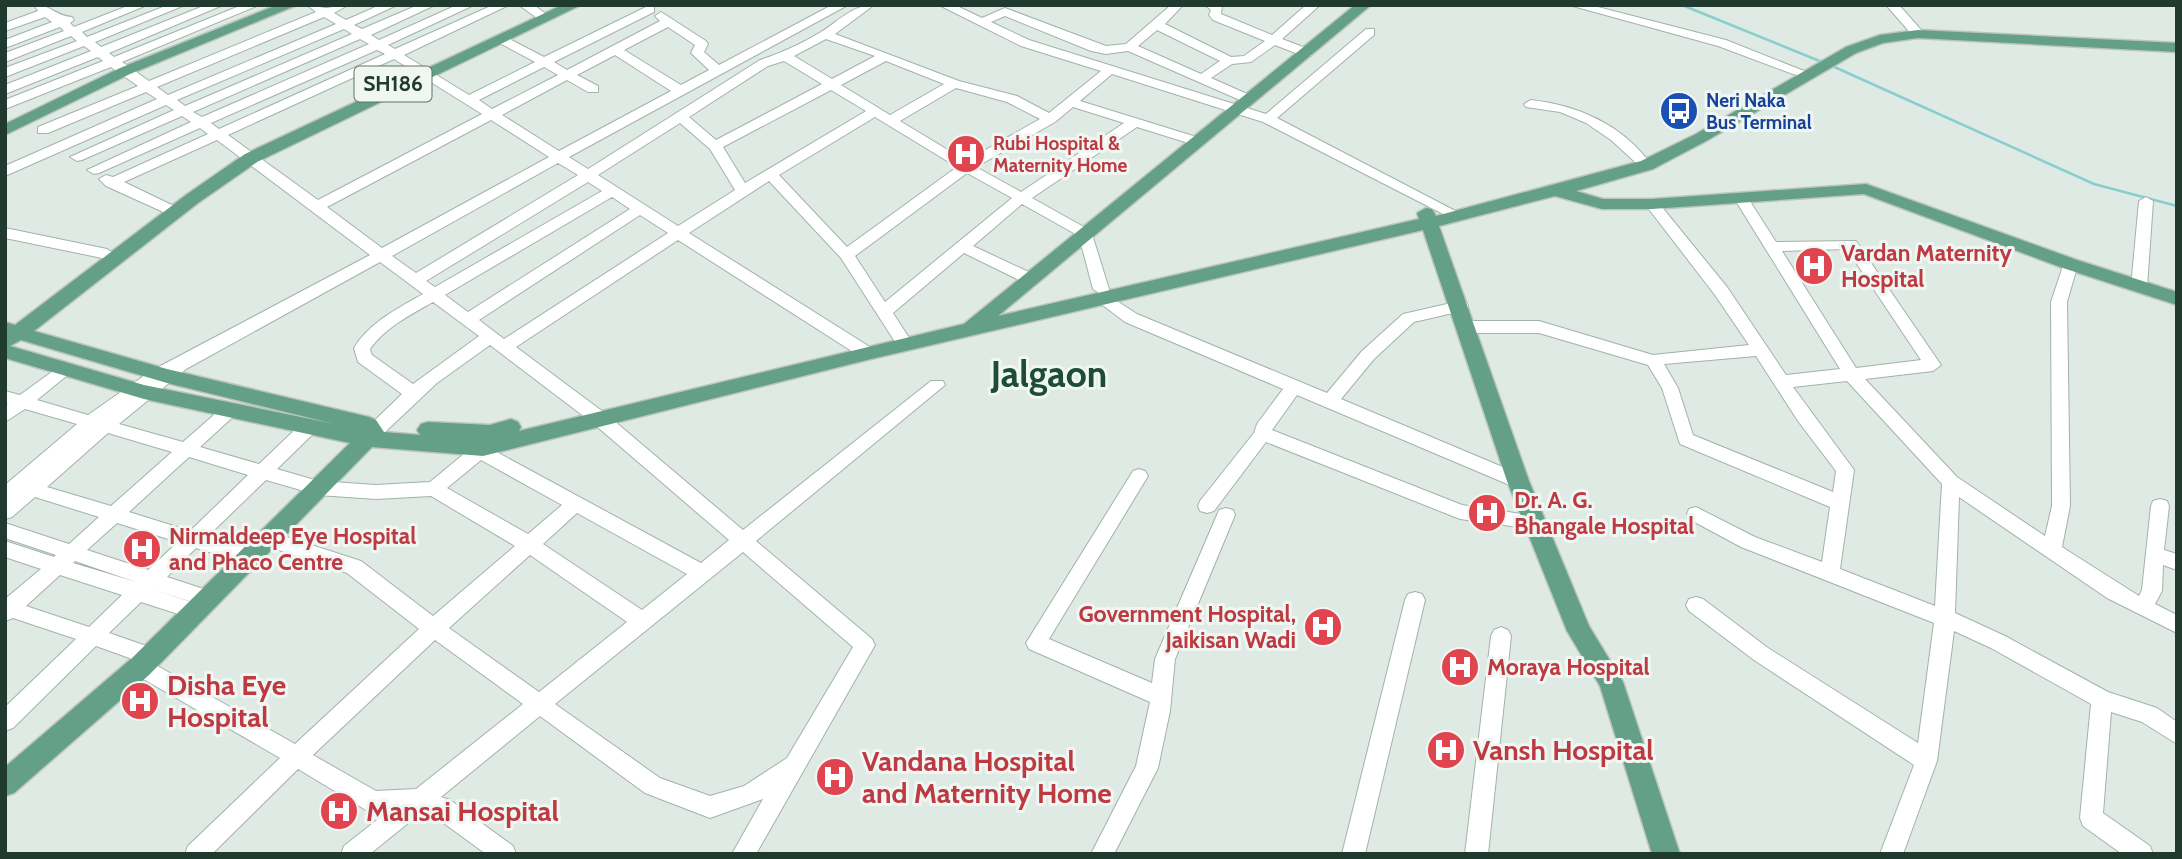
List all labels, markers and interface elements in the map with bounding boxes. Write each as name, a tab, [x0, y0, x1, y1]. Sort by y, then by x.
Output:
road number: SH186	[354, 66, 432, 102]
place label: Neri Naka Bus Terminal	[1706, 89, 1812, 134]
bus stop icon: Neri Naka Bus Terminal	[1658, 90, 1700, 132]
place label: Rubi Hospital & Maternity Home	[993, 132, 1128, 177]
hospital icon: Rubi Hospital & Maternity Home	[945, 133, 987, 175]
place label: Vardan Maternity Hospital	[1841, 239, 2012, 293]
hospital icon: Vardan Maternity Hospital	[1793, 245, 1835, 287]
district label: Jalgaon	[990, 351, 1107, 396]
place label: Dr. A. G. Bhangale Hospital	[1514, 486, 1694, 540]
hospital icon: Dr. A. G. Bhangale Hospital	[1466, 492, 1508, 534]
place label: Nirmaldeep Eye Hospital and Phaco Centre	[169, 522, 416, 576]
hospital icon: Nirmaldeep Eye Hospital and Phaco Centre	[121, 528, 163, 570]
place label: Government Hospital, Jaikisan Wadi	[1078, 600, 1296, 654]
hospital icon: Government Hospital, Jaikisan Wadi	[1302, 606, 1344, 648]
hospital icon: Moraya Hospital	[1439, 646, 1481, 688]
place label: Moraya Hospital	[1487, 653, 1650, 681]
place label: Disha Eye Hospital	[167, 668, 286, 734]
hospital icon: Disha Eye Hospital	[119, 680, 161, 722]
hospital icon: Vansh Hospital	[1425, 729, 1467, 771]
place label: Vansh Hospital	[1473, 733, 1654, 767]
place label: Vandana Hospital and Maternity Home	[862, 744, 1112, 810]
hospital icon: Vandana Hospital and Maternity Home	[814, 756, 856, 798]
hospital icon: Mansai Hospital	[318, 790, 360, 832]
place label: Mansai Hospital	[366, 794, 559, 828]

